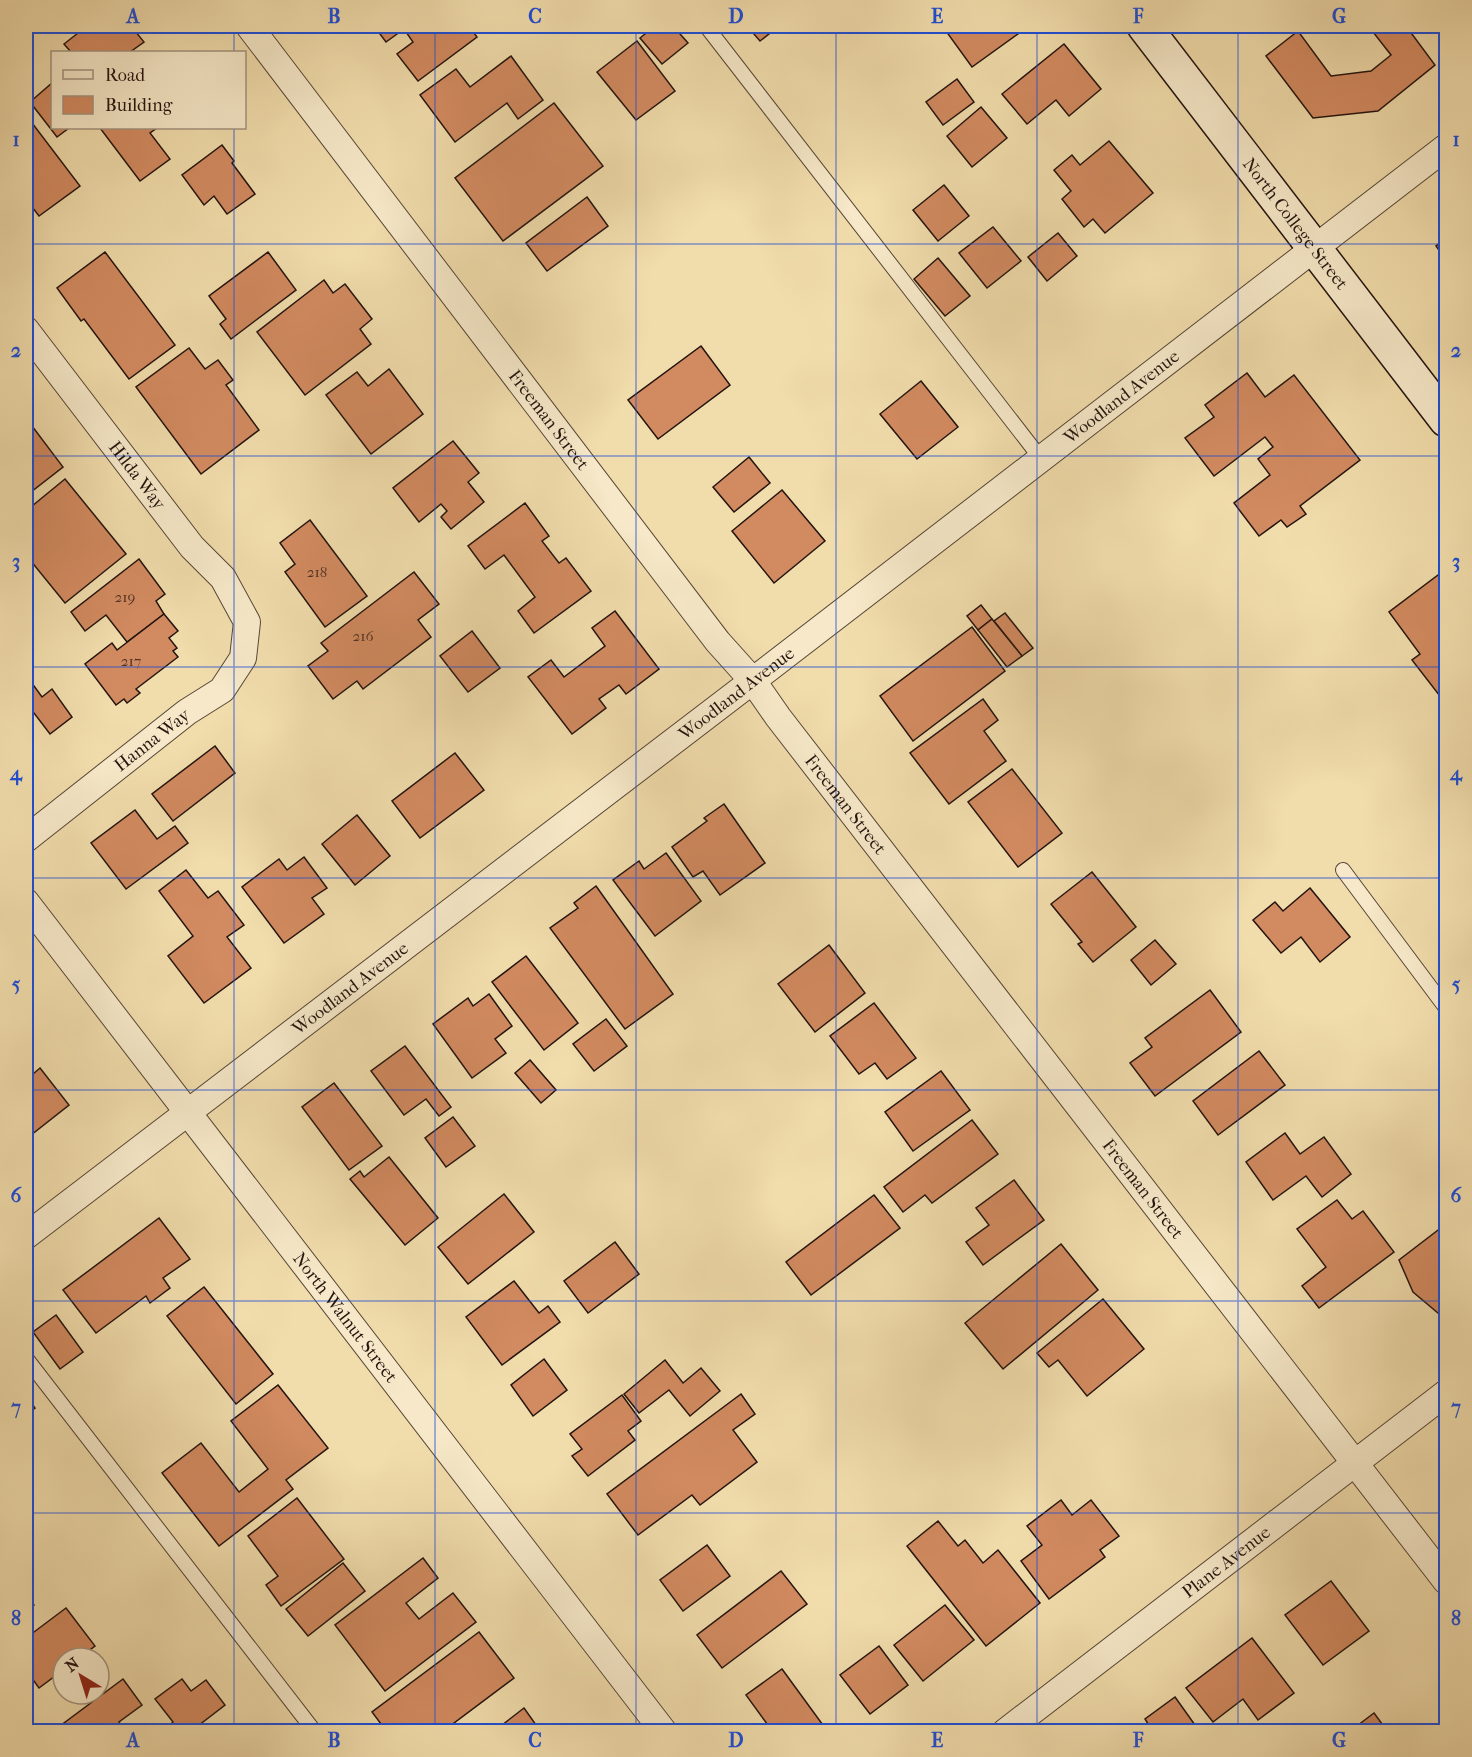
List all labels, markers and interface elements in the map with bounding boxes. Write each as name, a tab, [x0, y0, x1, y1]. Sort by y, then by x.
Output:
text: A	[125, 5, 141, 28]
text: B	[327, 5, 341, 28]
text: C	[528, 5, 542, 28]
text: D	[728, 5, 744, 28]
text: E	[931, 5, 943, 28]
text: F	[1132, 5, 1144, 28]
text: G	[1332, 5, 1346, 28]
legend	[51, 51, 246, 129]
text: Road	[105, 65, 145, 86]
text: Building	[105, 95, 173, 116]
text: 1	[12, 128, 20, 151]
text: 1	[1452, 128, 1460, 151]
street label: North College Street	[1238, 154, 1353, 294]
text: 2	[11, 339, 21, 362]
text: 2	[1451, 339, 1461, 362]
street label: Woodland Avenue	[1059, 346, 1184, 449]
street label: Freeman Street	[504, 366, 594, 475]
street label: Hilda Way	[104, 437, 170, 515]
text: 3	[12, 550, 20, 573]
text: 3	[1452, 550, 1460, 573]
house number: 218	[307, 563, 327, 581]
house number: 219	[115, 588, 136, 606]
house number: 216	[352, 627, 374, 645]
street label: Woodland Avenue	[674, 643, 799, 745]
house number: 217	[121, 652, 141, 670]
street label: Hanna Way	[110, 704, 195, 776]
street label: Freeman Street	[800, 751, 891, 859]
text: 4	[9, 762, 23, 786]
text: 4	[1449, 762, 1463, 786]
street label: Woodland Avenue	[288, 938, 413, 1040]
text: 5	[12, 973, 21, 996]
text: 5	[1452, 973, 1461, 996]
street label: Freeman Street	[1097, 1135, 1188, 1244]
text: 6	[11, 1184, 23, 1207]
text: 6	[1451, 1184, 1463, 1207]
street label: North Walnut Street	[288, 1249, 402, 1387]
text: 7	[10, 1396, 21, 1419]
text: 7	[1450, 1396, 1461, 1419]
street label: Plane Avenue	[1178, 1522, 1275, 1603]
text: 8	[11, 1607, 21, 1630]
text: 8	[1451, 1607, 1461, 1630]
north arrow	[51, 1646, 111, 1706]
text: N	[61, 1653, 83, 1676]
text: A	[125, 1729, 141, 1752]
text: B	[327, 1729, 341, 1752]
text: C	[528, 1729, 542, 1752]
text: D	[728, 1729, 744, 1752]
text: E	[931, 1729, 943, 1752]
text: F	[1132, 1729, 1144, 1752]
text: G	[1332, 1729, 1346, 1752]

